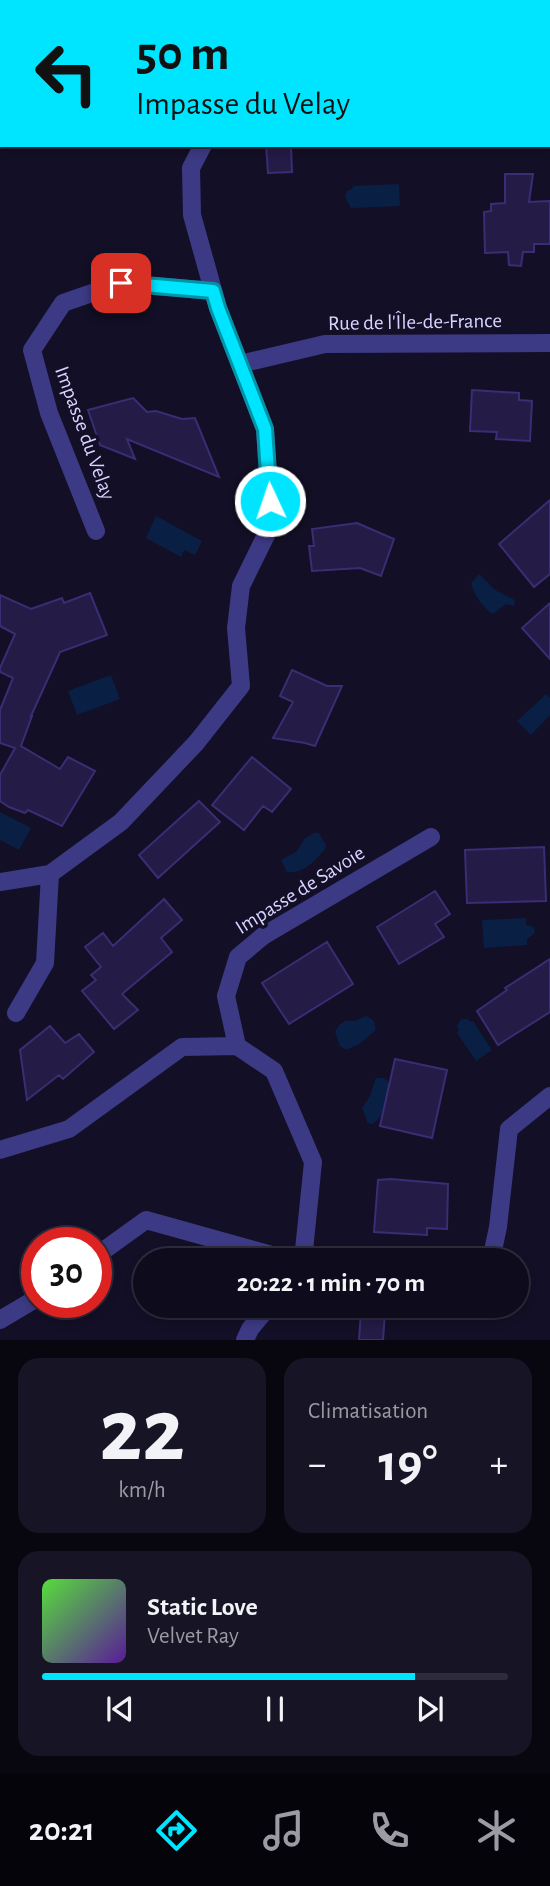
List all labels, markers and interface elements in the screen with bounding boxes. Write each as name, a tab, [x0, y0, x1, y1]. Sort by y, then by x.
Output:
icon: left	[21, 28, 112, 119]
text: 50 m	[136, 30, 230, 79]
text: Impasse du Velay	[136, 88, 350, 120]
pin	[91, 253, 151, 313]
icon: arrive	[102, 264, 140, 302]
street label: Rue de l'Île-de-France	[328, 308, 502, 334]
street label: Impasse du Velay	[51, 363, 119, 503]
position arrow	[233, 464, 307, 538]
street label: Impasse de Savoie	[232, 842, 368, 938]
speed limit sign: 30	[21, 1227, 112, 1318]
text: 20:22 · 1 min · 70 m	[237, 1270, 425, 1296]
text: 22	[99, 1386, 185, 1477]
text: Climatisation	[308, 1400, 428, 1423]
text: 19°	[378, 1438, 438, 1490]
text: −	[308, 1446, 326, 1484]
text: +	[490, 1446, 508, 1484]
text: km/h	[118, 1479, 166, 1502]
text: Static Love	[147, 1594, 258, 1620]
text: Velvet Ray	[147, 1625, 239, 1648]
icon: previous	[101, 1690, 139, 1728]
icon: pause	[256, 1690, 294, 1728]
icon: next	[411, 1690, 449, 1728]
icon: directions	[152, 1806, 201, 1855]
icon: music	[259, 1806, 308, 1855]
icon: phone	[365, 1806, 414, 1855]
icon: climate	[472, 1806, 521, 1855]
text: 20:21	[29, 1814, 95, 1846]

